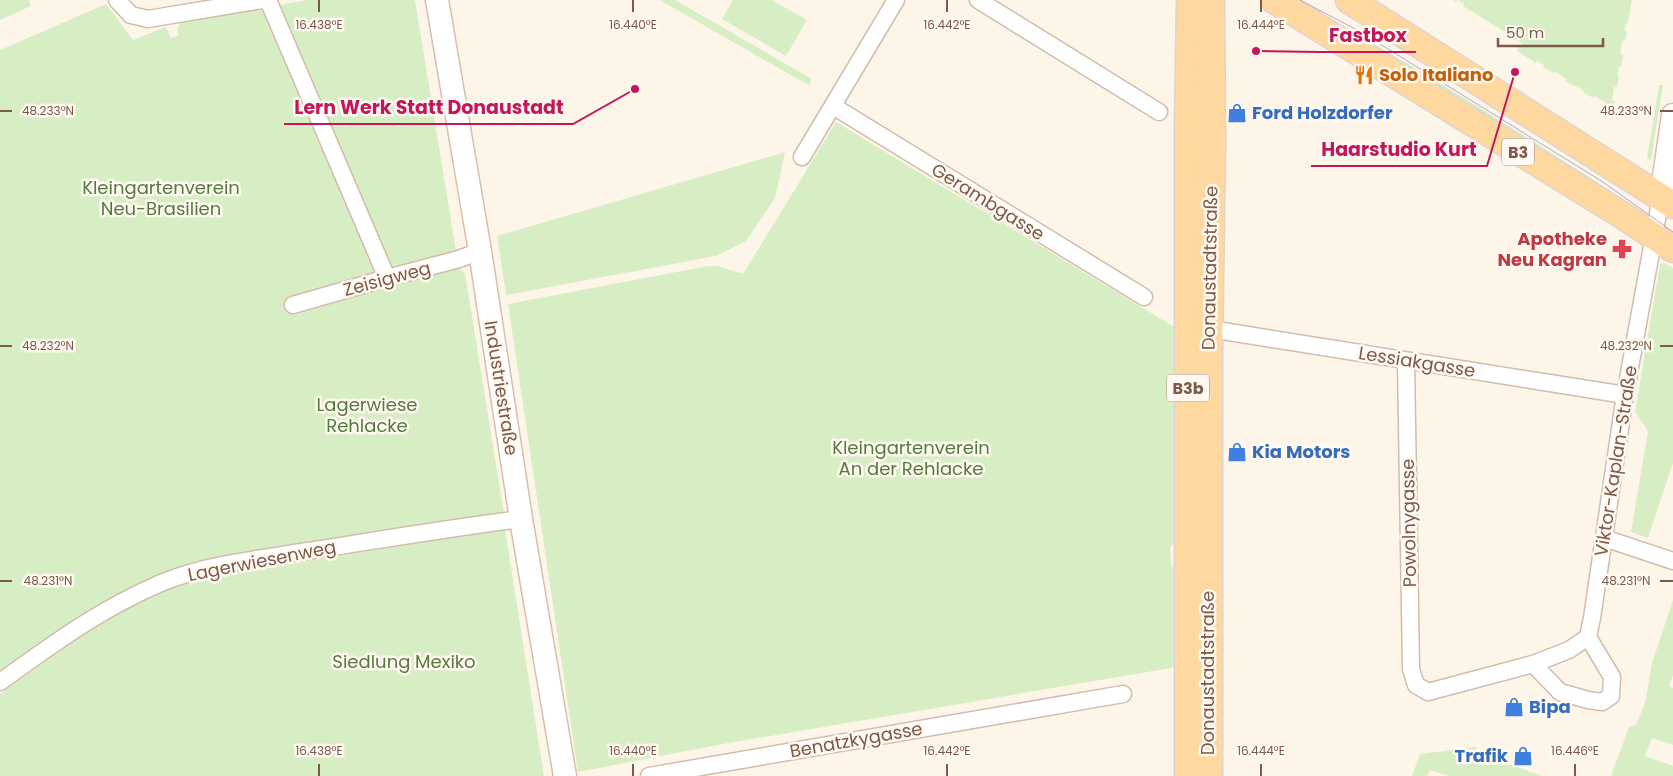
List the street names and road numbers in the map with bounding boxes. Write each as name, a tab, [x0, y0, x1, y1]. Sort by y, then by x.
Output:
road number: B3	[1502, 138, 1534, 166]
street label: Gerambgasse	[927, 157, 1050, 246]
street label: Donaustadtstraße	[1196, 186, 1223, 350]
street label: Zeisigweg	[340, 255, 433, 302]
street label: Industriestraße	[478, 319, 524, 457]
street label: Lessiakgasse	[1357, 340, 1477, 383]
street label: Viktor-Kaplan-Straße	[1588, 364, 1643, 558]
road number: B3b	[1167, 374, 1209, 402]
street label: Powolnygasse	[1395, 459, 1422, 588]
street label: Lagerwiesenweg	[186, 534, 338, 587]
street label: Donaustadtstraße	[1195, 591, 1220, 755]
street label: Benatzkygasse	[788, 716, 924, 763]

